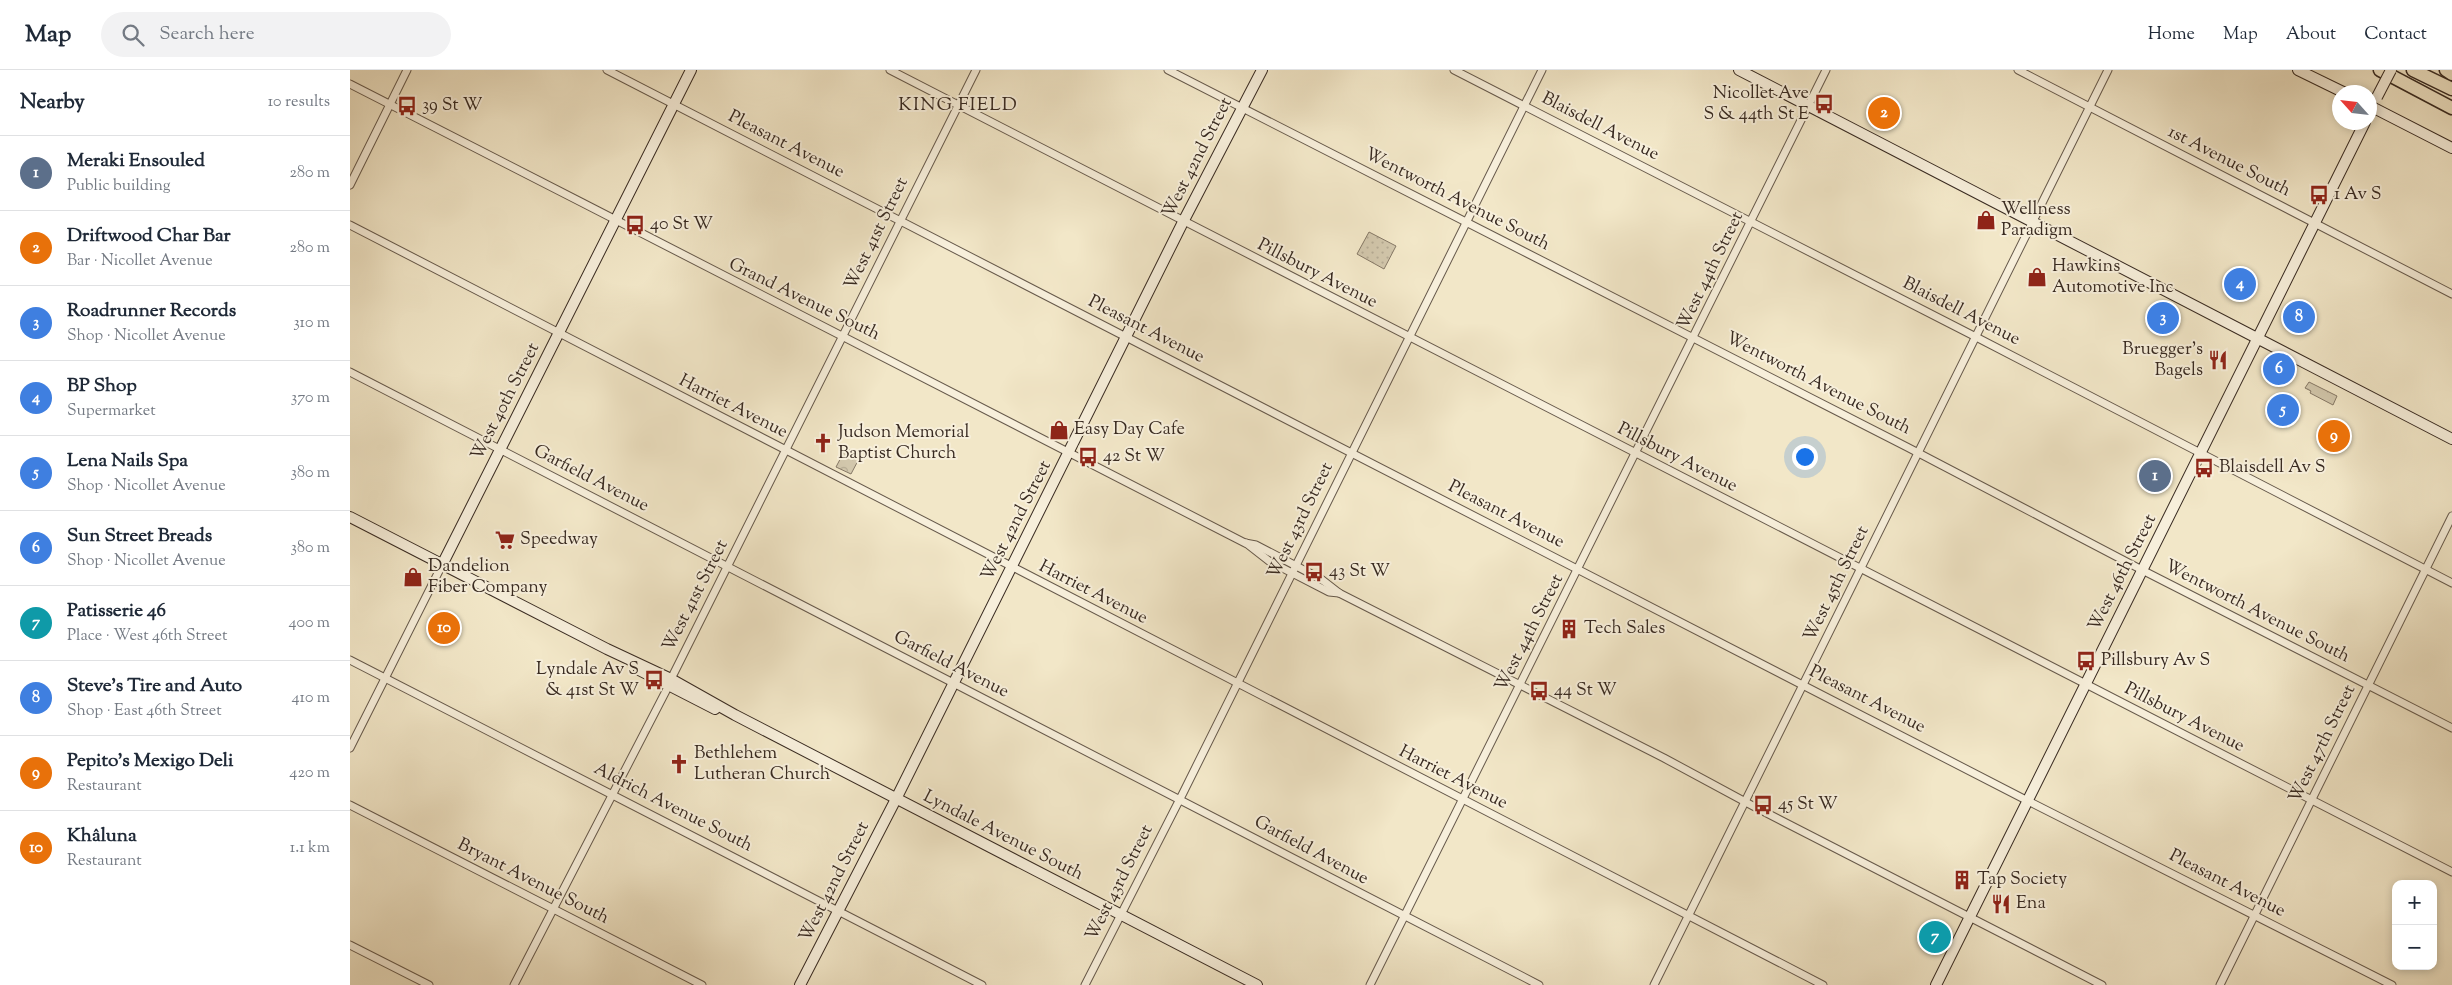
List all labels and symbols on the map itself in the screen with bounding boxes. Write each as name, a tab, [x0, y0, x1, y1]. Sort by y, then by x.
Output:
place label: Nicollet Ave S & 44th St E	[1703, 81, 1809, 128]
north arrow	[2332, 85, 2377, 130]
street label: Blaisdell Avenue	[1537, 86, 1663, 168]
district label: KING FIELD	[898, 92, 1018, 119]
place label: 39 St W	[422, 93, 482, 119]
street label: West 42nd Street	[1156, 93, 1240, 223]
bus stop icon: Nicollet Ave S & 44th St E	[1813, 93, 1835, 115]
pin: 2	[1868, 94, 1900, 132]
bus stop icon: 39 St W	[396, 95, 418, 117]
street label: Pleasant Avenue	[723, 104, 849, 186]
street label: 1st Avenue South	[2163, 120, 2295, 204]
street label: Wentworth Avenue South	[1360, 142, 1555, 258]
street label: West 41st Street	[838, 173, 916, 295]
place label: 1 Av S	[2334, 182, 2382, 208]
bus stop icon: 1 Av S	[2308, 184, 2330, 206]
place label: Wellness Paradigm	[2001, 197, 2073, 244]
street label: West 44th Street	[1671, 207, 1751, 335]
shop icon: Wellness Paradigm	[1975, 209, 1997, 231]
place label: 40 St W	[650, 212, 713, 238]
bus stop icon: 40 St W	[624, 214, 646, 236]
street label: Pillsbury Avenue	[1252, 232, 1382, 316]
street label: Grand Avenue South	[724, 252, 885, 348]
place label: Hawkins Automotive Inc	[2052, 254, 2174, 301]
pin: 4	[2224, 265, 2256, 303]
shop icon: Hawkins Automotive Inc	[2026, 266, 2048, 288]
street label: Blaisdell Avenue	[1898, 271, 2024, 353]
street label: Pleasant Avenue	[1083, 289, 1209, 371]
pin: 8	[2283, 298, 2315, 336]
pin: 3	[2147, 299, 2179, 337]
street label: Wentworth Avenue South	[1721, 326, 1916, 442]
place label: Bruegger's Bagels	[2122, 337, 2203, 384]
street label: West 40th Street	[465, 339, 547, 465]
restaurant icon: Bruegger's Bagels	[2207, 349, 2229, 371]
pin: 6	[2263, 350, 2295, 388]
street label: Harriet Avenue	[674, 368, 792, 446]
pin: 5	[2267, 391, 2299, 429]
street label: Pillsbury Avenue	[1612, 416, 1742, 500]
place label: Easy Day Cafe	[1074, 417, 1185, 443]
pin: 9	[2318, 417, 2350, 455]
shop icon: Easy Day Cafe	[1048, 419, 1070, 441]
place label: Judson Memorial Baptist Church	[837, 420, 970, 467]
church icon: Judson Memorial Baptist Church	[812, 432, 834, 454]
street label: Garfield Avenue	[529, 439, 653, 519]
place label: 42 St W	[1103, 444, 1165, 470]
your location	[1792, 444, 1818, 470]
bus stop icon: 42 St W	[1077, 446, 1099, 468]
place label: Blaisdell Av S	[2219, 455, 2326, 481]
street label: West 42nd Street	[975, 456, 1059, 586]
pin: 1	[2139, 457, 2171, 495]
bus stop icon: Blaisdell Av S	[2193, 457, 2215, 479]
street label: West 43rd Street	[1261, 458, 1341, 584]
street label: Pleasant Avenue	[1443, 474, 1569, 556]
street label: West 46th Street	[2082, 510, 2164, 636]
street label: West 45th Street	[1798, 522, 1876, 646]
place label: Speedway	[520, 527, 598, 553]
supermarket icon: Speedway	[494, 529, 516, 551]
street label: West 41st Street	[657, 536, 735, 656]
place label: Dandelion Fiber Company	[428, 554, 547, 601]
street label: Harriet Avenue	[1034, 554, 1152, 632]
street label: Wentworth Avenue South	[2160, 554, 2355, 670]
place label: 43 St W	[1329, 559, 1390, 585]
bus stop icon: 43 St W	[1303, 561, 1325, 583]
shop icon: Dandelion Fiber Company	[402, 566, 424, 588]
street label: West 44th Street	[1489, 570, 1571, 696]
pin: 10	[428, 609, 460, 647]
place label: Tech Sales	[1584, 616, 1665, 642]
building icon: Tech Sales	[1558, 618, 1580, 640]
street label: Garfield Avenue	[889, 625, 1013, 705]
place label: Pillsbury Av S	[2101, 648, 2210, 674]
bus stop icon: Pillsbury Av S	[2075, 650, 2097, 672]
place label: Lyndale Av S & 41st St W	[536, 657, 639, 704]
street label: Pleasant Avenue	[1804, 659, 1930, 741]
bus stop icon: Lyndale Av S & 41st St W	[643, 669, 665, 691]
street label: Pillsbury Avenue	[2119, 676, 2249, 760]
place label: 44 St W	[1554, 678, 1617, 704]
bus stop icon: 44 St W	[1528, 680, 1550, 702]
street label: West 47th Street	[2283, 680, 2363, 808]
street label: Harriet Avenue	[1394, 739, 1512, 817]
place label: Bethlehem Lutheran Church	[694, 741, 831, 788]
church icon: Bethlehem Lutheran Church	[668, 753, 690, 775]
street label: Aldrich Avenue South	[589, 757, 757, 860]
street label: Lyndale Avenue South	[918, 784, 1088, 888]
place label: 45 St W	[1778, 792, 1838, 818]
bus stop icon: 45 St W	[1752, 794, 1774, 816]
street label: Garfield Avenue	[1249, 810, 1373, 892]
street label: West 42nd Street	[793, 817, 877, 947]
street label: West 43rd Street	[1080, 820, 1160, 946]
street label: Bryant Avenue South	[453, 832, 614, 932]
street label: Pleasant Avenue	[2164, 843, 2290, 925]
place label: Tap Society	[1977, 867, 2067, 893]
building icon: Tap Society	[1951, 869, 1973, 891]
place label: Ena	[2016, 891, 2046, 917]
restaurant icon: Ena	[1990, 893, 2012, 915]
pin: 7	[1919, 918, 1951, 956]

